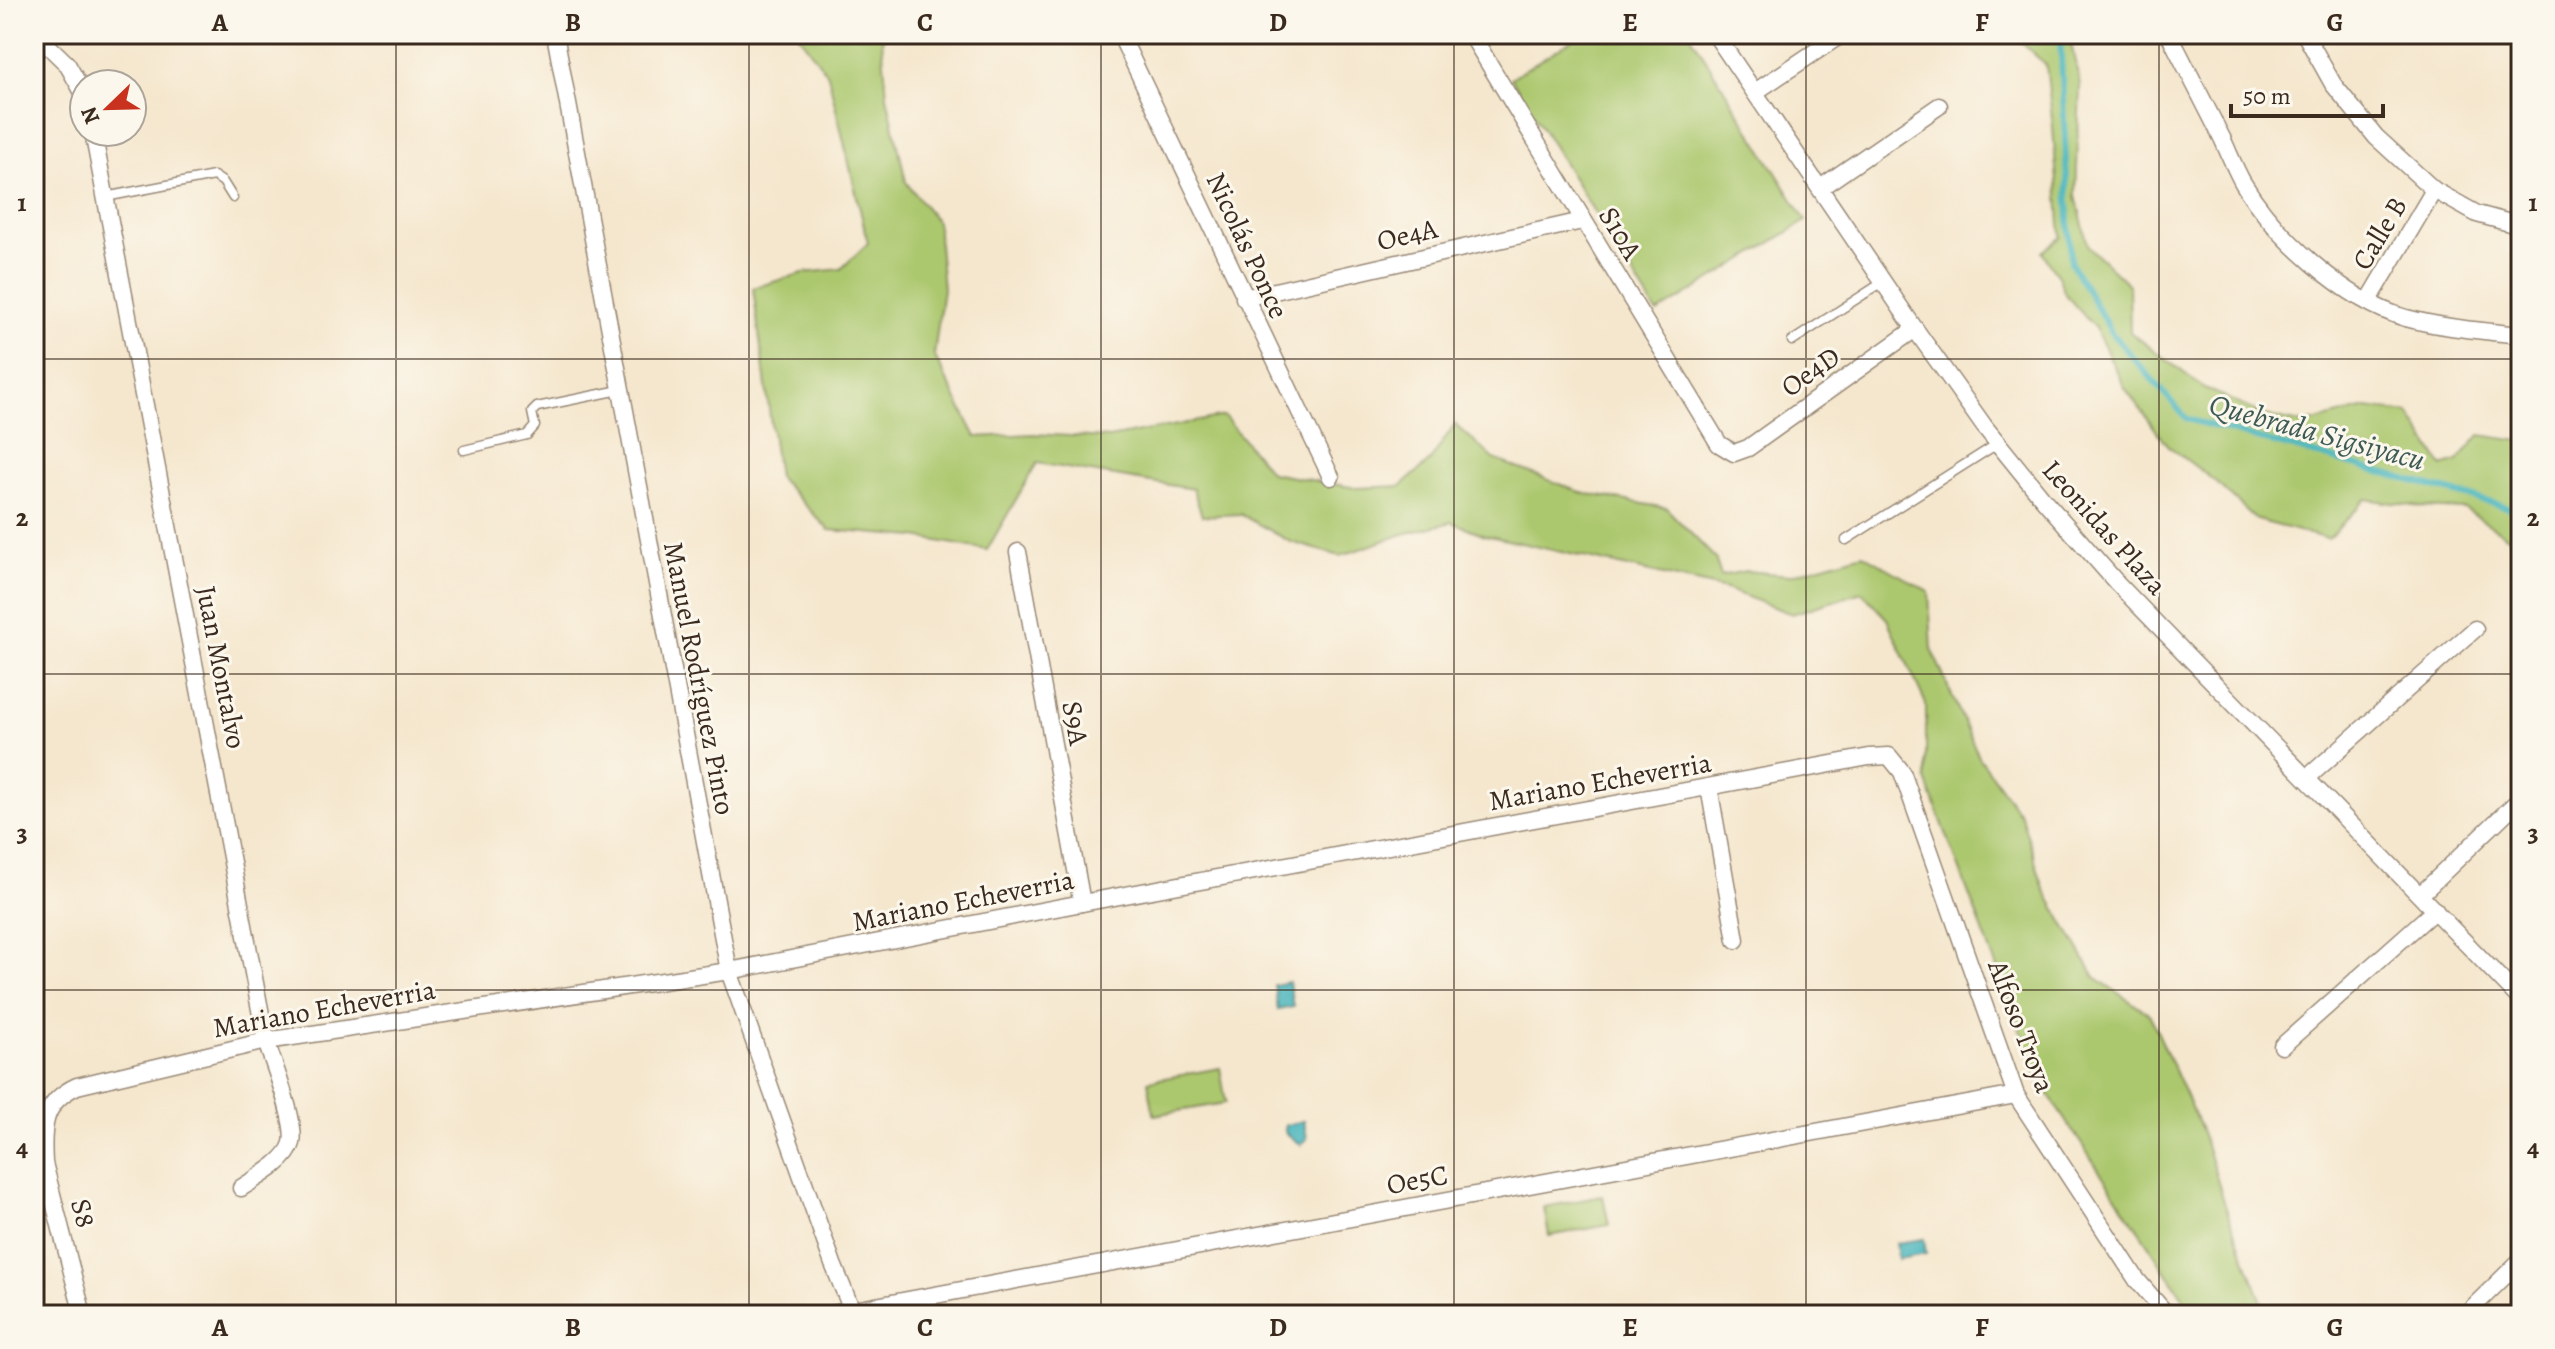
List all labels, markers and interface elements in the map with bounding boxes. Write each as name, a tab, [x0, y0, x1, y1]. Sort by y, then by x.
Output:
text: A	[211, 5, 229, 40]
text: B	[565, 5, 581, 40]
text: C	[917, 5, 933, 40]
text: D	[1269, 5, 1287, 40]
text: E	[1622, 5, 1638, 40]
text: F	[1975, 5, 1989, 40]
text: G	[2326, 5, 2344, 40]
north arrow	[68, 68, 148, 148]
scale bar	[2231, 68, 2383, 118]
text: 50 m	[2243, 80, 2291, 112]
text: N	[74, 102, 107, 129]
street label: Nicolás Ponce	[1197, 166, 1298, 325]
text: 1	[17, 185, 27, 220]
text: 1	[2528, 185, 2538, 220]
street label: Calle B	[2343, 190, 2416, 277]
street label: S10A	[1590, 200, 1651, 268]
street label: Oe4A	[1373, 209, 1442, 260]
street label: Oe4D	[1773, 338, 1848, 406]
water label: Quebrada Sigsiyacu	[2205, 384, 2429, 480]
street label: Leonidas Plaza	[2033, 452, 2175, 604]
text: 2	[16, 500, 29, 535]
text: 2	[2527, 500, 2540, 535]
street label: Manuel Rodríguez Pinto	[654, 538, 744, 818]
street label: Juan Montalvo	[187, 583, 255, 752]
street label: S9A	[1052, 698, 1098, 749]
street label: Mariano Echeverria	[1486, 744, 1714, 820]
text: 3	[16, 815, 28, 850]
text: 3	[2527, 815, 2539, 850]
street label: Mariano Echeverria	[849, 861, 1077, 941]
street label: Alfoso Troya	[1978, 953, 2064, 1098]
street label: Mariano Echeverria	[210, 971, 438, 1047]
text: 4	[16, 1130, 28, 1165]
text: 4	[2527, 1130, 2539, 1165]
street label: Oe5C	[1384, 1156, 1451, 1204]
street label: S8	[61, 1195, 105, 1232]
text: A	[211, 1310, 229, 1345]
text: B	[565, 1310, 581, 1345]
text: C	[917, 1310, 933, 1345]
text: D	[1269, 1310, 1287, 1345]
text: E	[1622, 1310, 1638, 1345]
text: F	[1975, 1310, 1989, 1345]
text: G	[2326, 1310, 2344, 1345]

